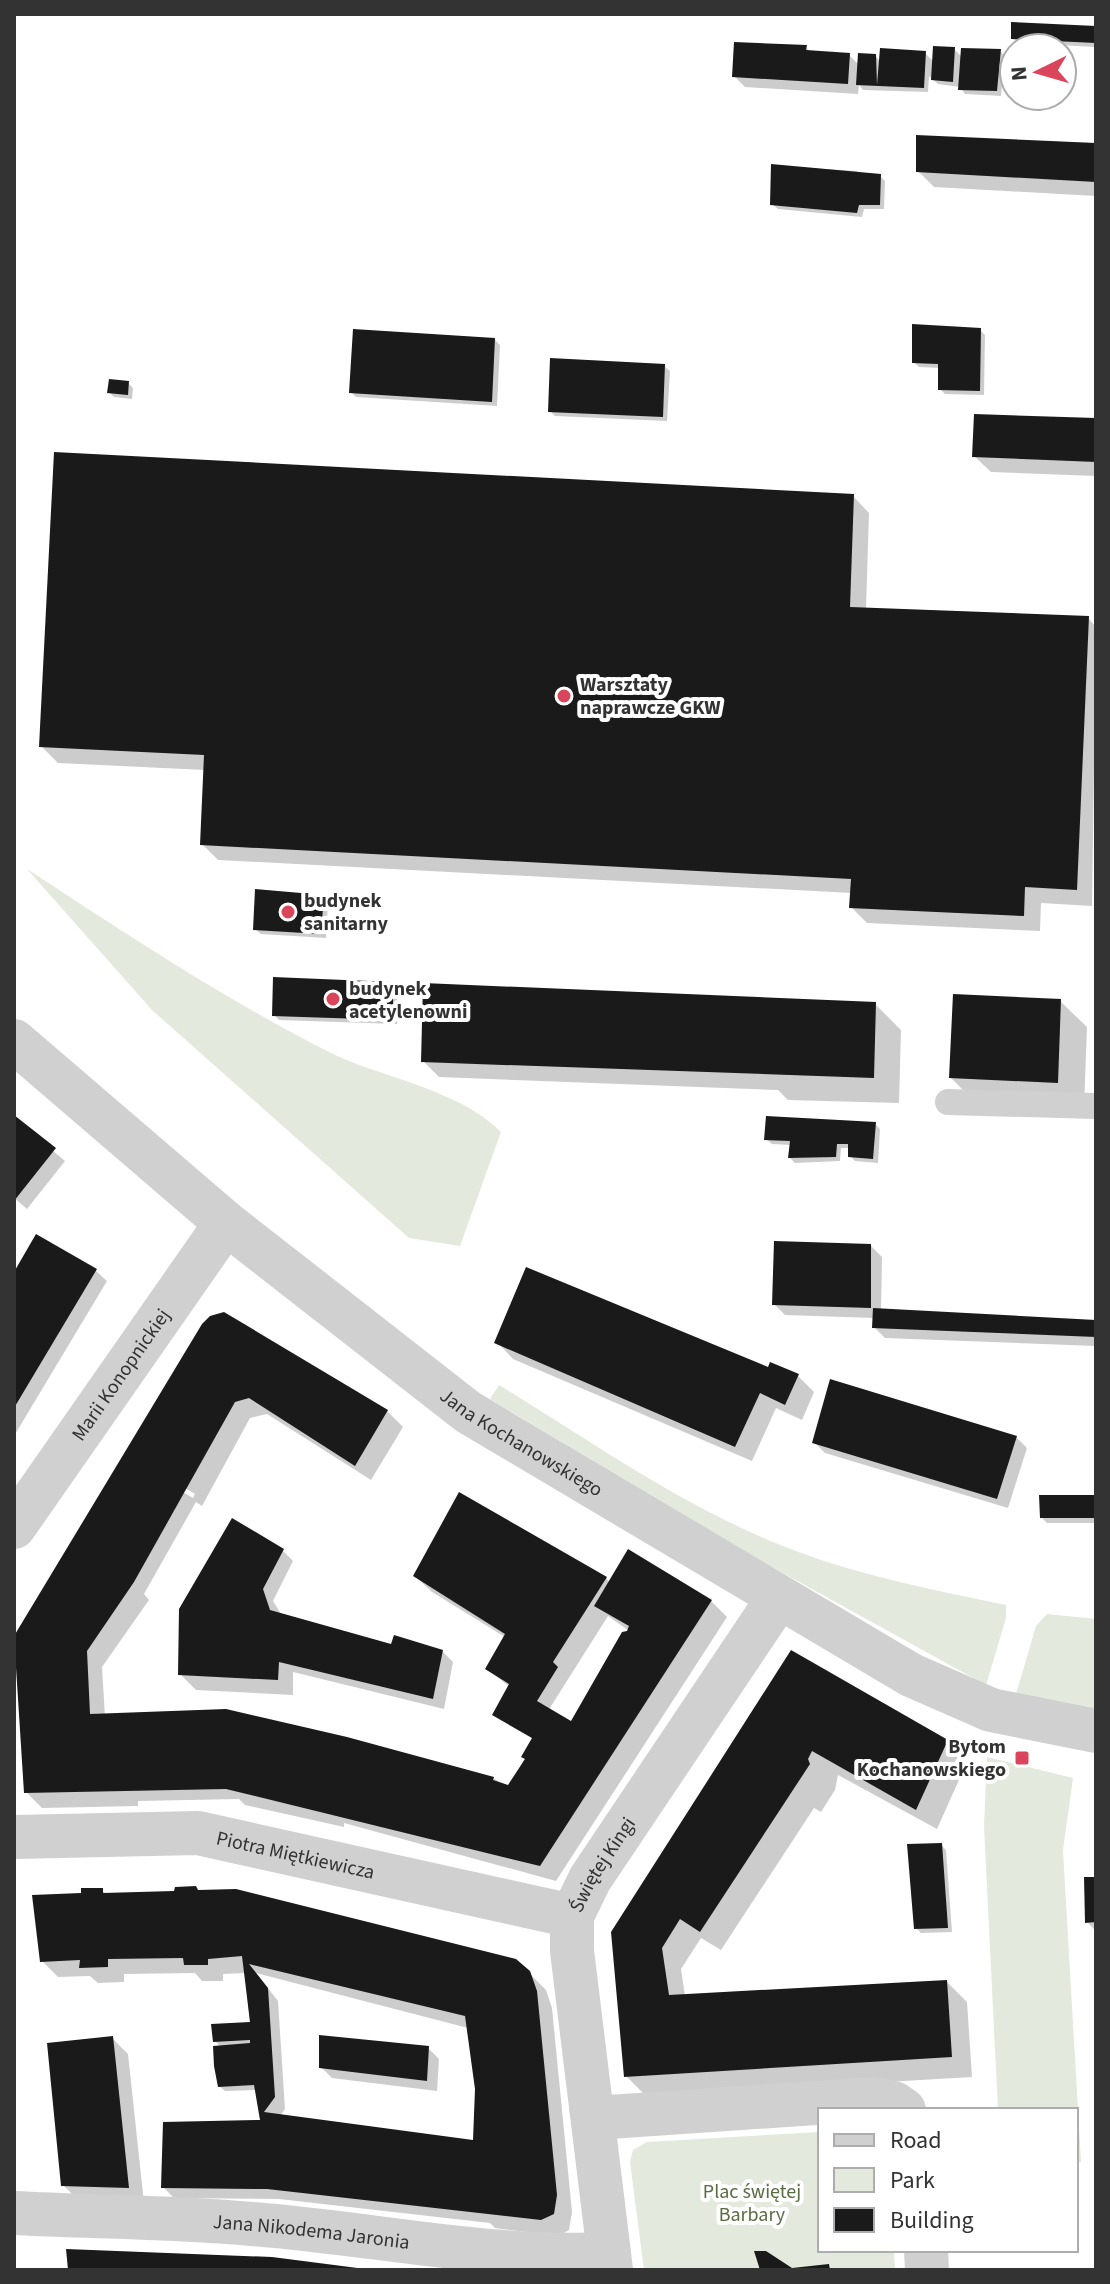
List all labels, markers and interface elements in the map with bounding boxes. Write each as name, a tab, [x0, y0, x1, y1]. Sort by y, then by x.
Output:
north arrow	[998, 32, 1078, 112]
text: N	[1002, 65, 1036, 82]
place label: Warsztaty naprawcze GKW	[580, 671, 721, 722]
marker: Warsztaty naprawcze GKW	[555, 687, 573, 705]
place label: budynek sanitarny	[304, 887, 389, 938]
marker: budynek sanitarny	[279, 903, 297, 921]
place label: budynek acetylenowni	[349, 975, 468, 1026]
marker: budynek acetylenowni	[324, 990, 342, 1008]
street label: Marii Konopnickiej	[65, 1303, 177, 1447]
street label: Jana Kochanowskiego	[434, 1382, 608, 1504]
place label: Bytom Kochanowskiego	[857, 1733, 1006, 1784]
marker: Bytom Kochanowskiego	[1013, 1749, 1031, 1767]
street label: Świętej Kingi	[563, 1812, 643, 1917]
street label: Piotra Miętkiewicza	[214, 1824, 377, 1887]
legend	[818, 2108, 1078, 2252]
text: Road	[890, 2123, 942, 2158]
text: Park	[890, 2163, 935, 2198]
park label: Plac świętej Barbary	[703, 2178, 801, 2229]
text: Building	[890, 2203, 974, 2238]
street label: Jana Nikodema Jaronia	[212, 2208, 411, 2257]

